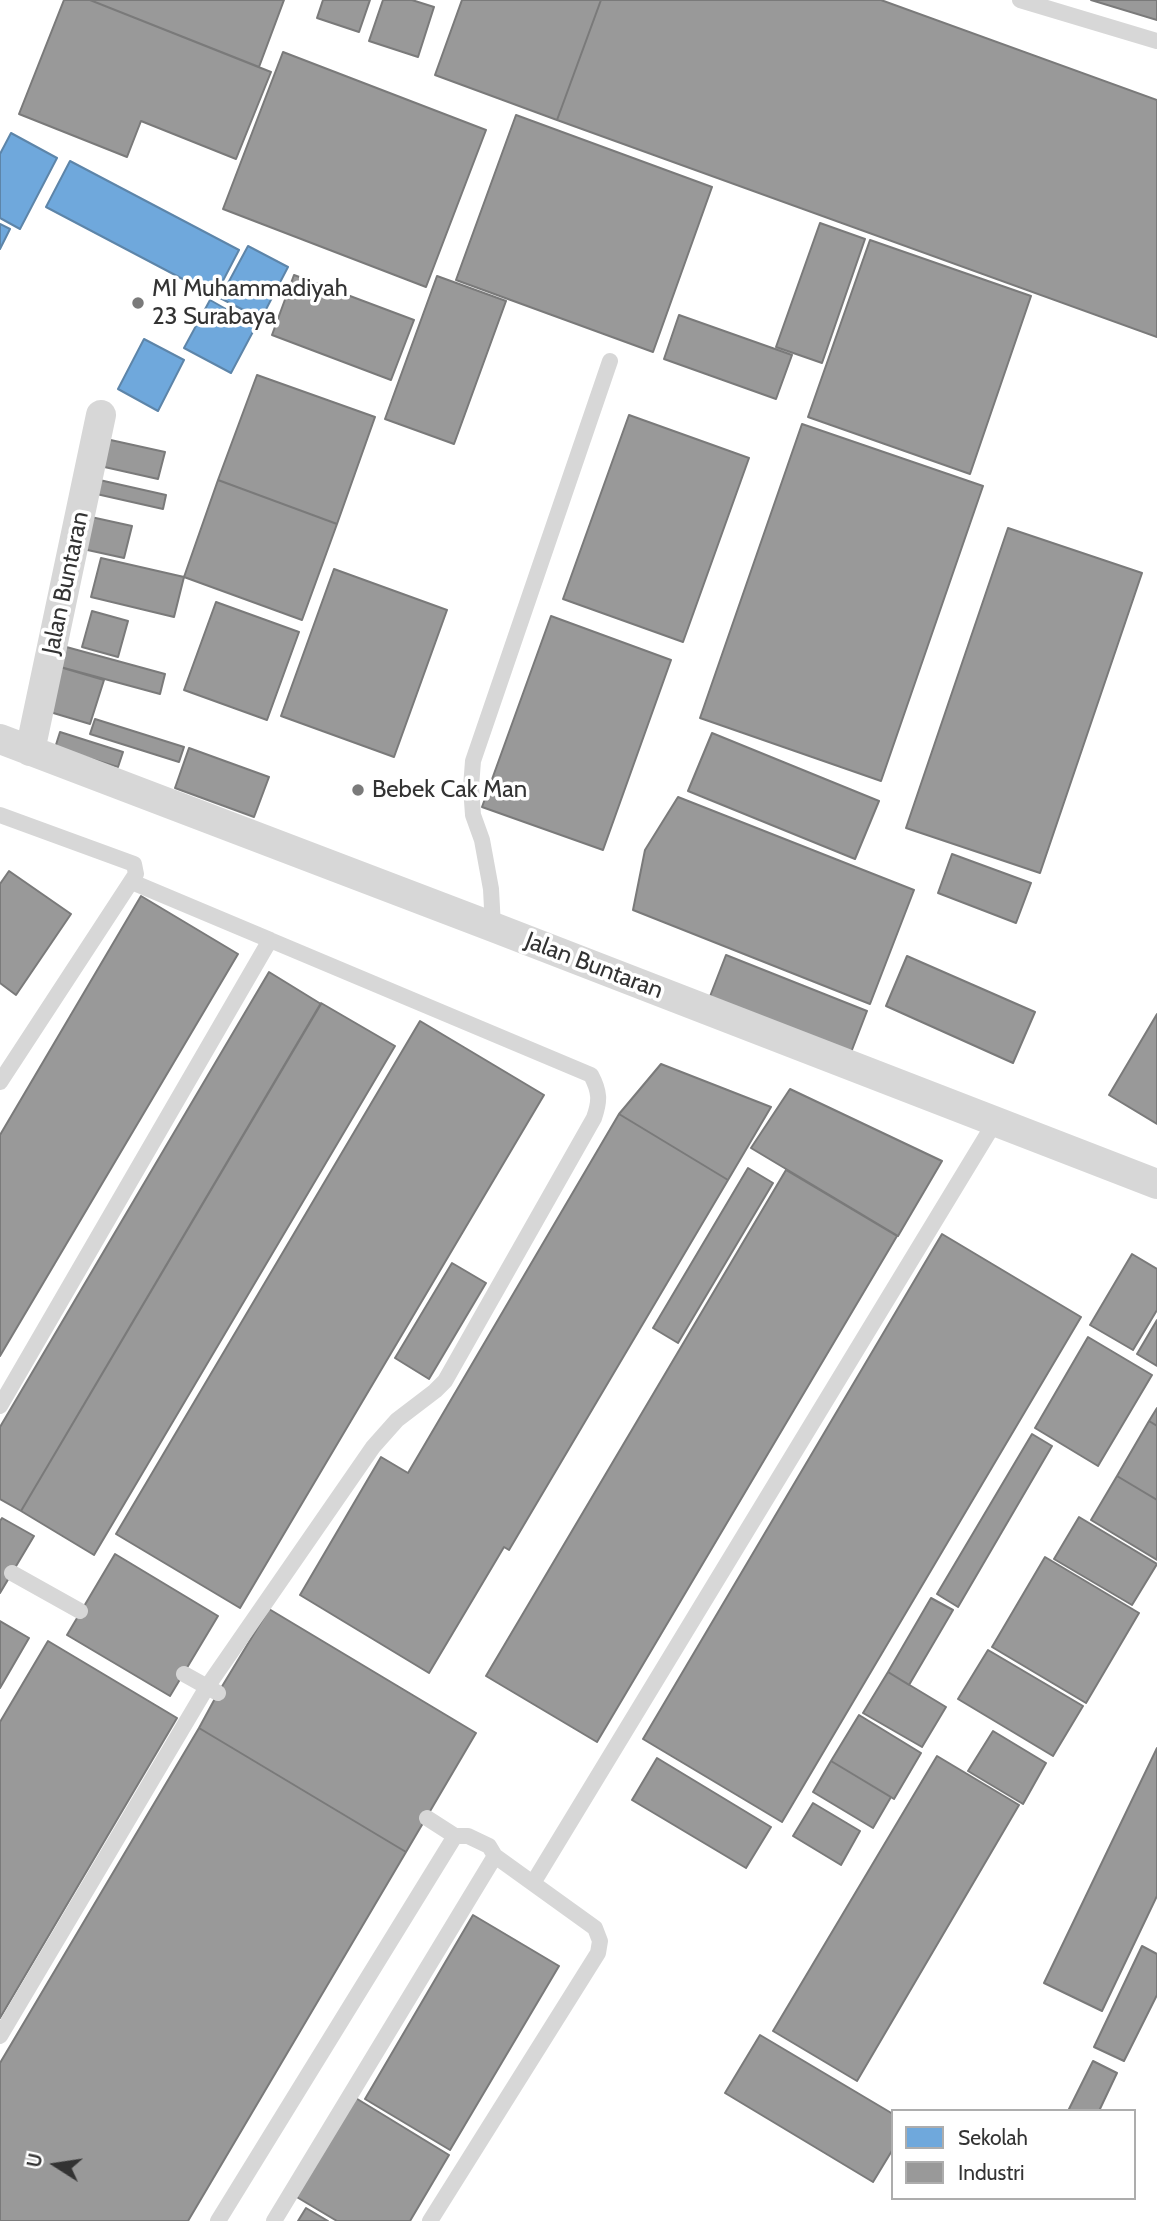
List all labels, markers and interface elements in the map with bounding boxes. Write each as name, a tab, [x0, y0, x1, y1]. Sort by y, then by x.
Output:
place label: MI Muhammadiyah 23 Surabaya	[152, 275, 348, 331]
marker: MI Muhammadiyah 23 Surabaya	[130, 295, 146, 311]
street label: Jalan Buntaran	[37, 509, 95, 657]
place label: Bebek Cak Man	[372, 776, 527, 804]
marker: Bebek Cak Man	[350, 782, 366, 798]
street label: Jalan Buntaran	[521, 927, 667, 1005]
legend	[891, 2109, 1136, 2200]
text: Sekolah	[958, 2125, 1028, 2150]
north arrow	[21, 2130, 91, 2200]
text: U	[22, 2151, 48, 2170]
text: Industri	[958, 2160, 1024, 2185]

